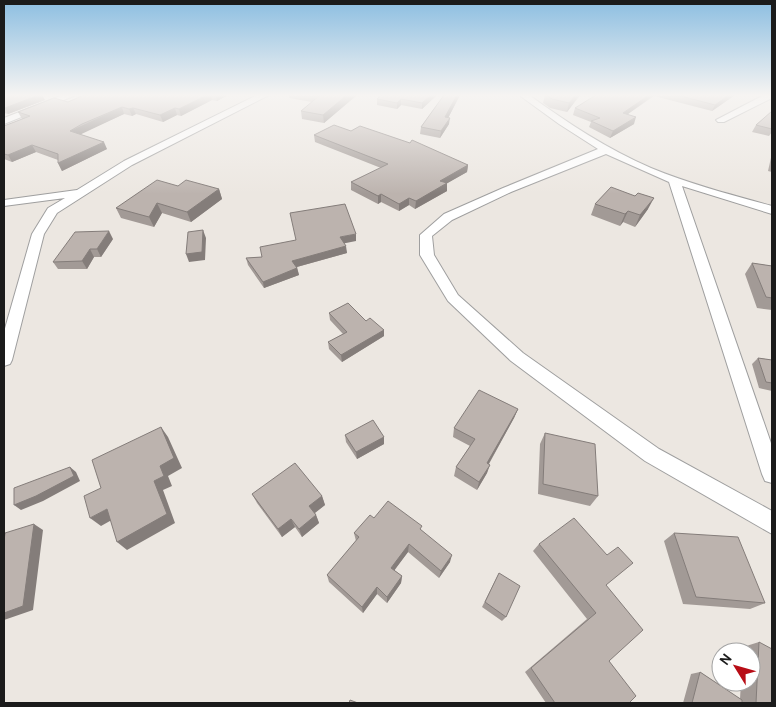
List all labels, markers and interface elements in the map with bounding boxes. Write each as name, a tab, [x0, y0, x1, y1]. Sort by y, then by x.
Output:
north arrow	[711, 642, 761, 692]
text: N	[717, 651, 737, 669]

